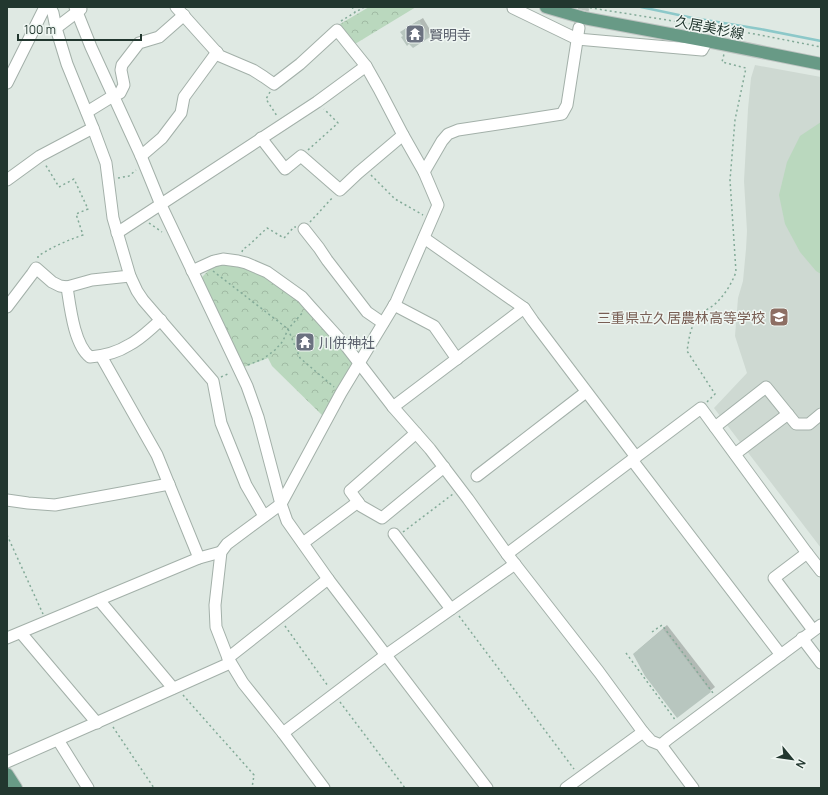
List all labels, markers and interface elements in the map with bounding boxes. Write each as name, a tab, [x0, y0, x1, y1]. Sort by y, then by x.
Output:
street label: 久居美杉線	[674, 11, 746, 43]
scale bar	[18, 16, 141, 42]
text: 100 m	[24, 21, 56, 38]
temple icon: 賢明寺	[404, 23, 426, 45]
place label: 賢明寺	[429, 25, 471, 44]
school or university icon: 三重県立久居農林高等学校	[768, 306, 790, 328]
place label: 三重県立久居農林高等学校	[597, 308, 765, 327]
temple icon: 川併神社	[294, 331, 316, 353]
place label: 川併神社	[319, 333, 375, 352]
north arrow	[772, 739, 812, 779]
text: N	[793, 757, 810, 771]

